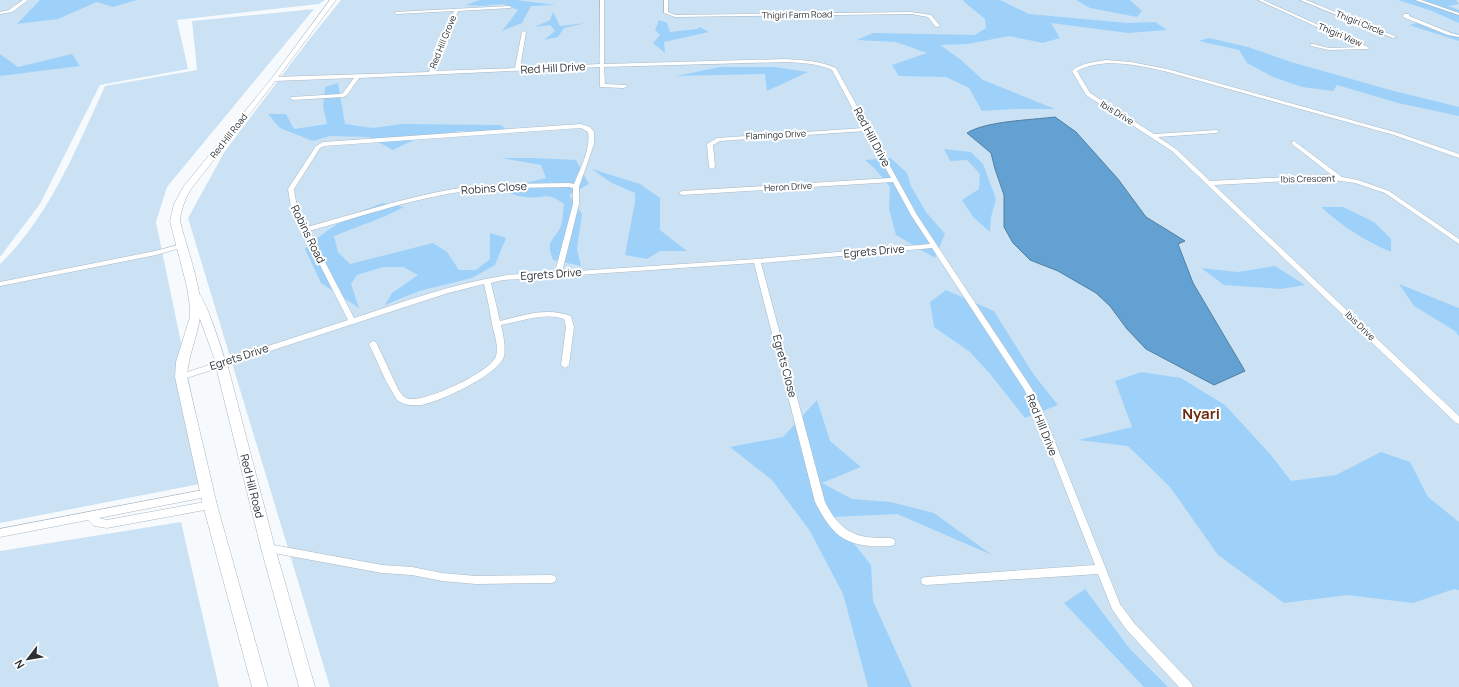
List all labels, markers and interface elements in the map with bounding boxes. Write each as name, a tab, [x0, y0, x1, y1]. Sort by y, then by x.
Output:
street label: Thigiri Farm Road	[762, 7, 832, 22]
street label: Thigiri Circle	[1334, 7, 1386, 38]
street label: Red Hill Grove	[426, 13, 459, 71]
street label: Thigiri View	[1316, 19, 1364, 50]
street label: Red Hill Drive	[520, 58, 587, 77]
street label: Ibis Drive	[1098, 97, 1137, 128]
street label: Red Hill Drive	[851, 104, 895, 170]
street label: Red Hill Road	[207, 111, 250, 161]
street label: Flamingo Drive	[746, 126, 806, 143]
street label: Ibis Crescent	[1281, 172, 1336, 185]
street label: Robins Close	[460, 178, 528, 197]
street label: Heron Drive	[764, 179, 812, 194]
street label: Robins Road	[288, 202, 329, 265]
street label: Egrets Drive	[843, 240, 906, 261]
street label: Egrets Drive	[520, 264, 583, 283]
street label: Ibis Drive	[1342, 308, 1378, 343]
street label: Egrets Close	[770, 333, 801, 400]
street label: Egrets Drive	[207, 340, 271, 373]
street label: Red Hill Drive	[1023, 392, 1062, 458]
district label: Nyari	[1182, 403, 1220, 424]
street label: Red Hill Road	[237, 452, 268, 520]
north arrow	[8, 639, 48, 679]
text: N	[10, 657, 27, 672]

